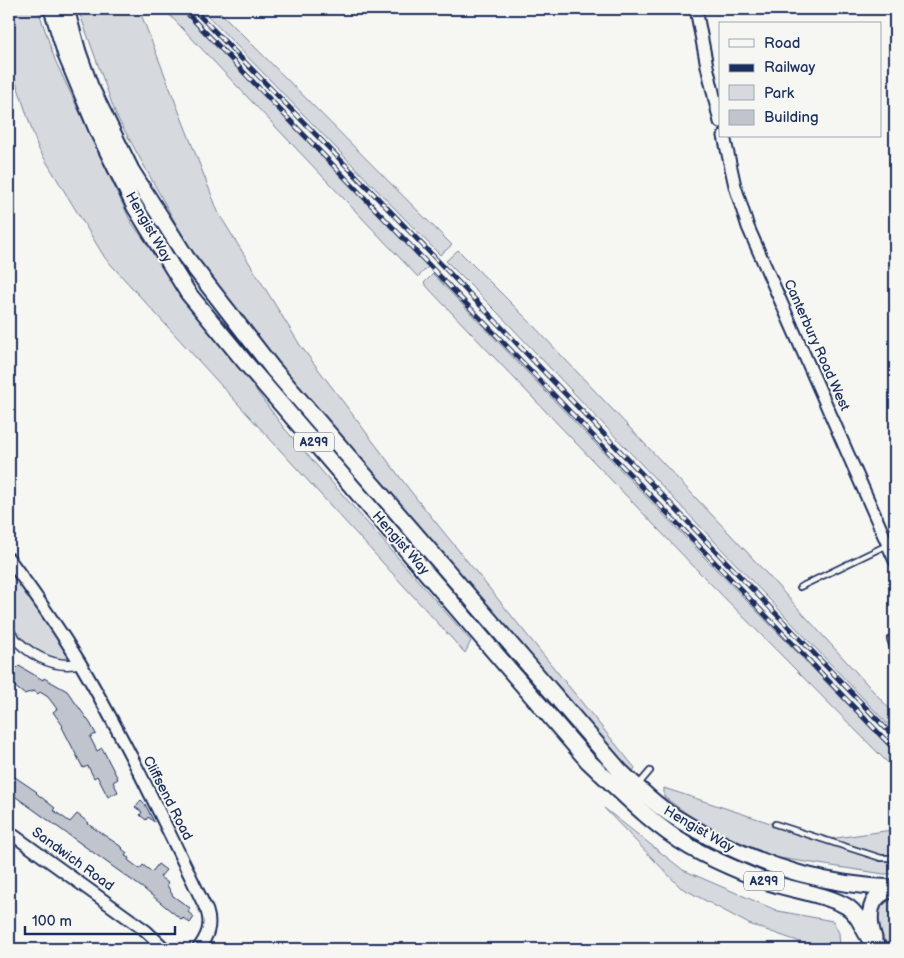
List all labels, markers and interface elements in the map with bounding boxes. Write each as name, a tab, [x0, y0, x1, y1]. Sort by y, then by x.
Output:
legend	[719, 22, 882, 138]
text: Road	[764, 34, 800, 53]
text: Railway	[764, 58, 815, 77]
text: Park	[764, 84, 795, 103]
text: Building	[764, 108, 819, 127]
street label: Hengist Way	[122, 189, 176, 266]
street label: Canterbury Road West	[780, 277, 854, 414]
road number: A299	[294, 432, 334, 452]
street label: Hengist Way	[369, 508, 434, 579]
street label: Cliffsend Road	[139, 753, 197, 843]
street label: Hengist Way	[661, 802, 738, 856]
street label: Sandwich Road	[29, 824, 117, 894]
road number: A299	[744, 871, 784, 890]
scale bar	[25, 903, 175, 935]
text: 100 m	[32, 912, 72, 931]

